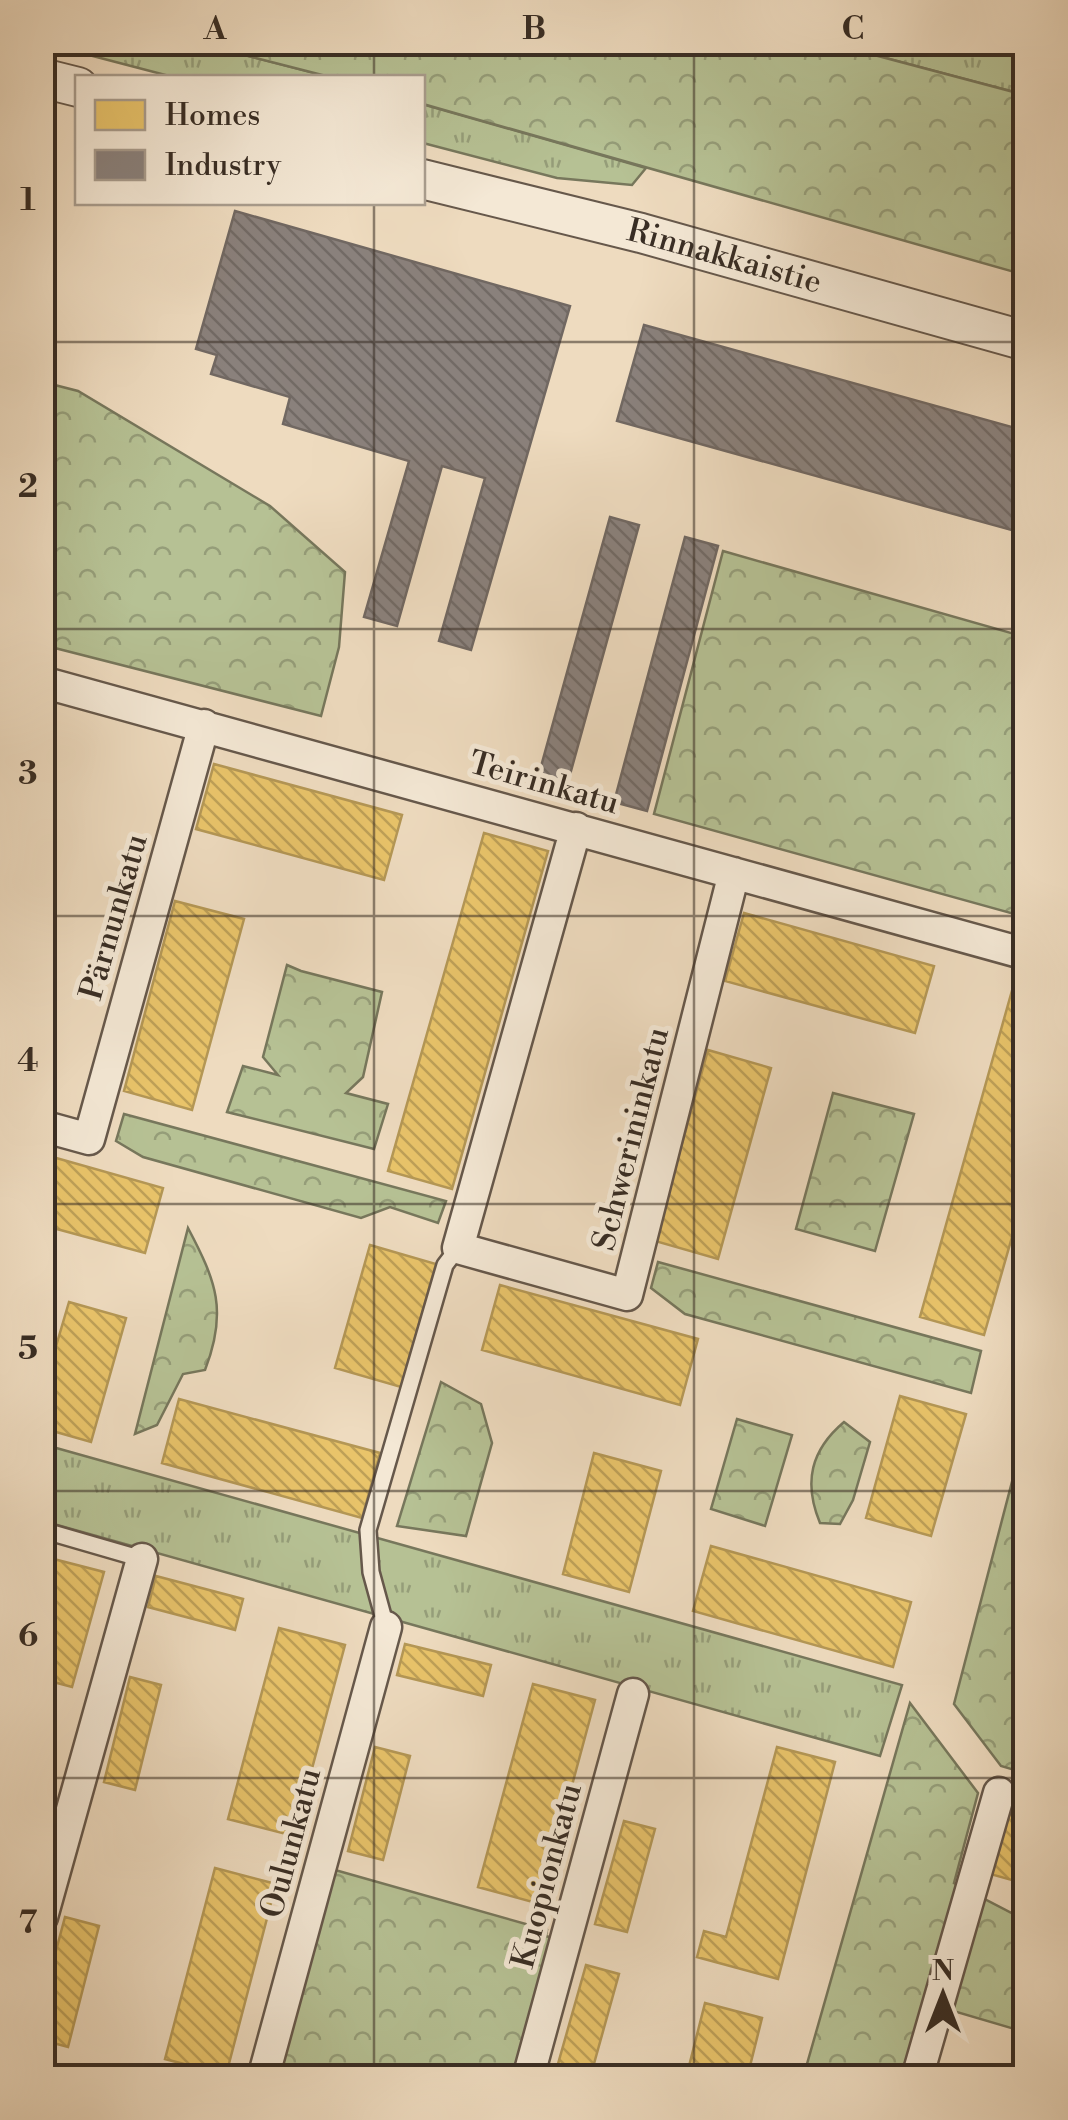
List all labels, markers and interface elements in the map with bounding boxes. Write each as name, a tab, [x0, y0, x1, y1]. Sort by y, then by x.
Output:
text: A	[203, 9, 228, 49]
text: B	[522, 9, 546, 49]
text: C	[842, 9, 864, 49]
legend	[75, 75, 425, 205]
text: Homes	[165, 97, 260, 135]
text: Industry	[165, 147, 281, 185]
text: 1	[20, 180, 36, 220]
street label: Rinnakkaistie	[623, 210, 826, 303]
text: 2	[18, 467, 38, 507]
street label: Teirinkatu	[465, 743, 623, 823]
text: 3	[18, 754, 38, 794]
street label: Pärnunkatu	[71, 829, 157, 1005]
street label: Schwerininkatu	[584, 1023, 678, 1255]
text: 4	[17, 1041, 39, 1081]
text: 5	[18, 1329, 38, 1369]
text: 6	[18, 1616, 38, 1656]
street label: Oulunkatu	[252, 1764, 330, 1922]
street label: Kuopionkatu	[503, 1779, 591, 1973]
text: 7	[19, 1903, 38, 1943]
north arrow	[893, 1945, 993, 2045]
text: N	[932, 1954, 954, 1989]

